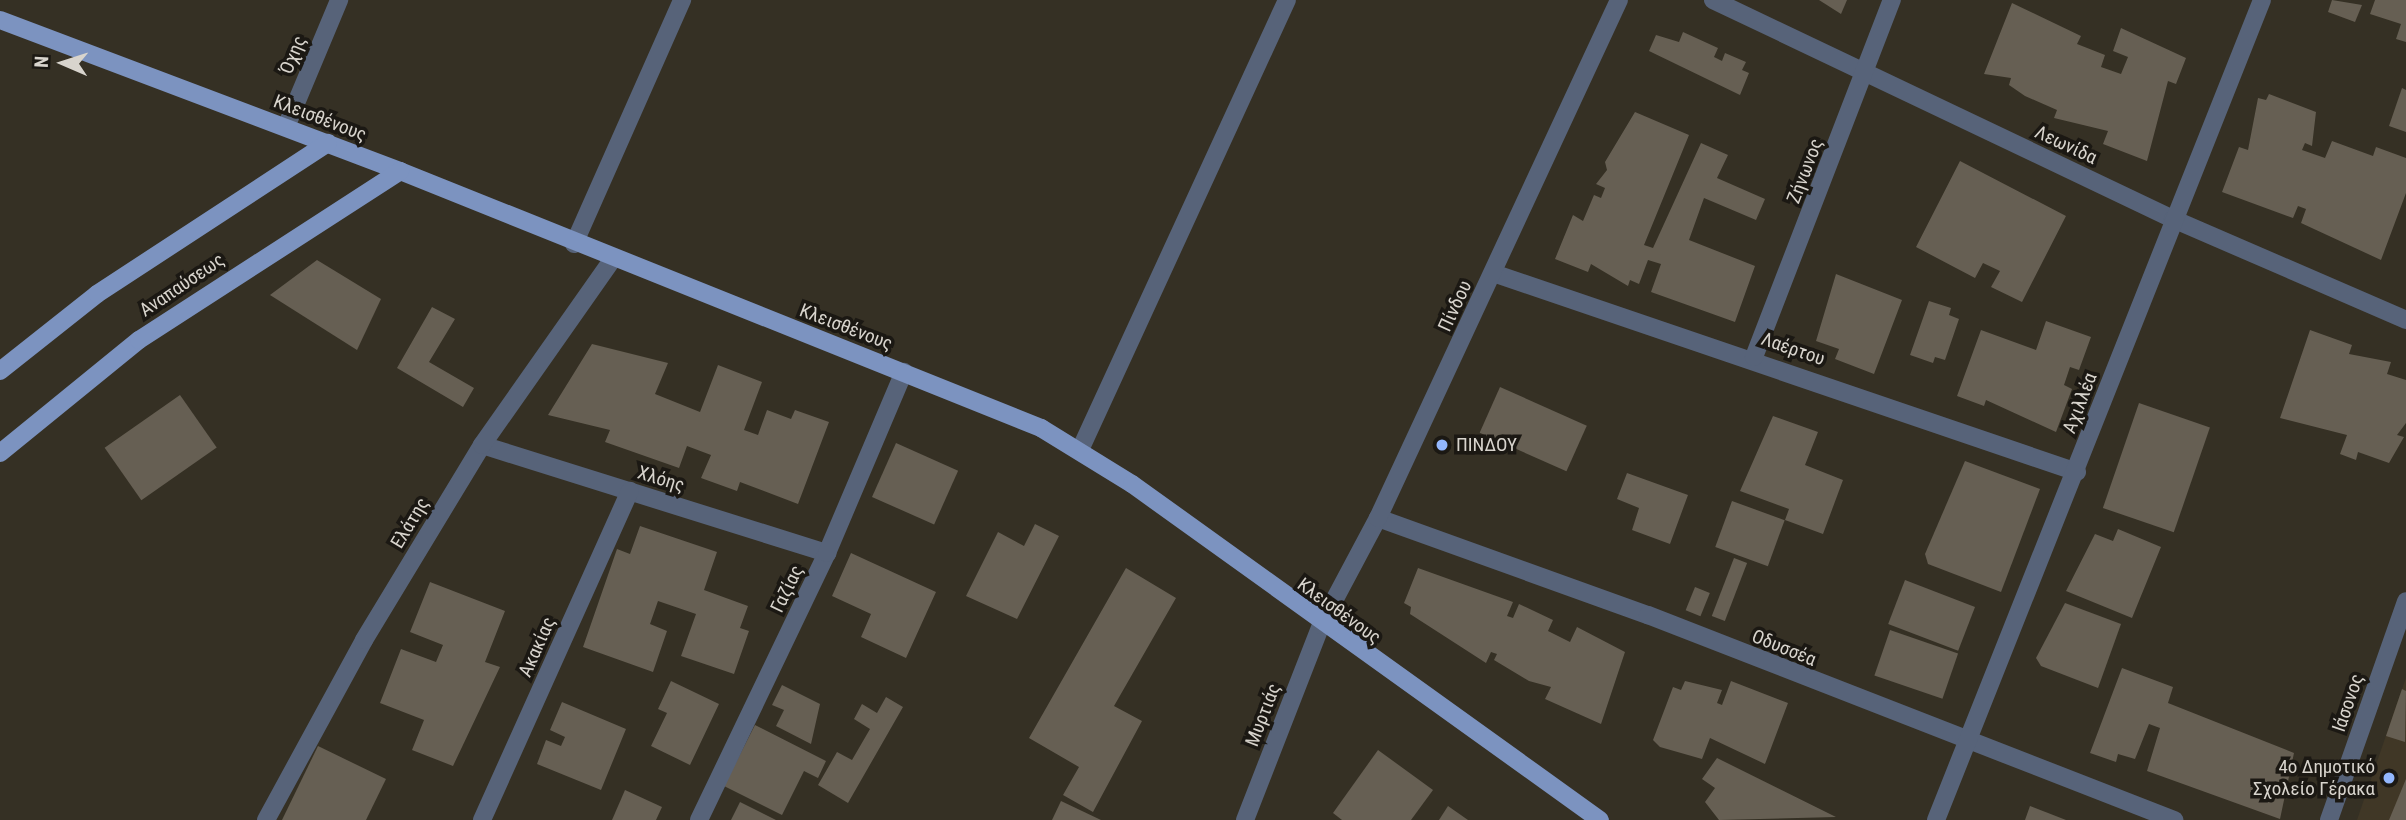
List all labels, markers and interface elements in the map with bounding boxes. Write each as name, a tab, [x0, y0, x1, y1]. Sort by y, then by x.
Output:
north arrow	[28, 28, 98, 98]
street label: Όχης	[275, 32, 311, 78]
text: N	[30, 55, 53, 68]
street label: Κλεισθένους	[270, 90, 370, 146]
street label: Λεωνίδα	[2031, 121, 2101, 169]
street label: Ζήνωνος	[1782, 135, 1828, 207]
street label: Αναπαύσεως	[135, 248, 229, 322]
street label: Πίνδου	[1433, 277, 1477, 335]
street label: Κλεισθένους	[796, 299, 896, 355]
street label: Λαέρτου	[1758, 328, 1828, 370]
street label: Αχιλλέα	[2058, 369, 2102, 437]
place label: ΠΙΝΔΟΥ	[1456, 434, 1517, 456]
marker: ΠΙΝΔΟΥ	[1434, 437, 1450, 453]
street label: Χλόης	[635, 461, 687, 497]
street label: Ελάτης	[386, 493, 434, 553]
street label: Γαζίας	[766, 562, 808, 616]
street label: Κλεισθένους	[1293, 573, 1385, 649]
street label: Ακακίας	[514, 614, 560, 680]
street label: Οδυσσέα	[1749, 625, 1819, 671]
street label: Ιάσονος	[2328, 671, 2368, 735]
street label: Μυρτιάς	[1241, 680, 1285, 750]
place label: 4ο Δημοτικό Σχολείο Γέρακα	[2253, 756, 2375, 800]
marker: 4ο Δημοτικό Σχολείο Γέρακα	[2381, 770, 2397, 786]

